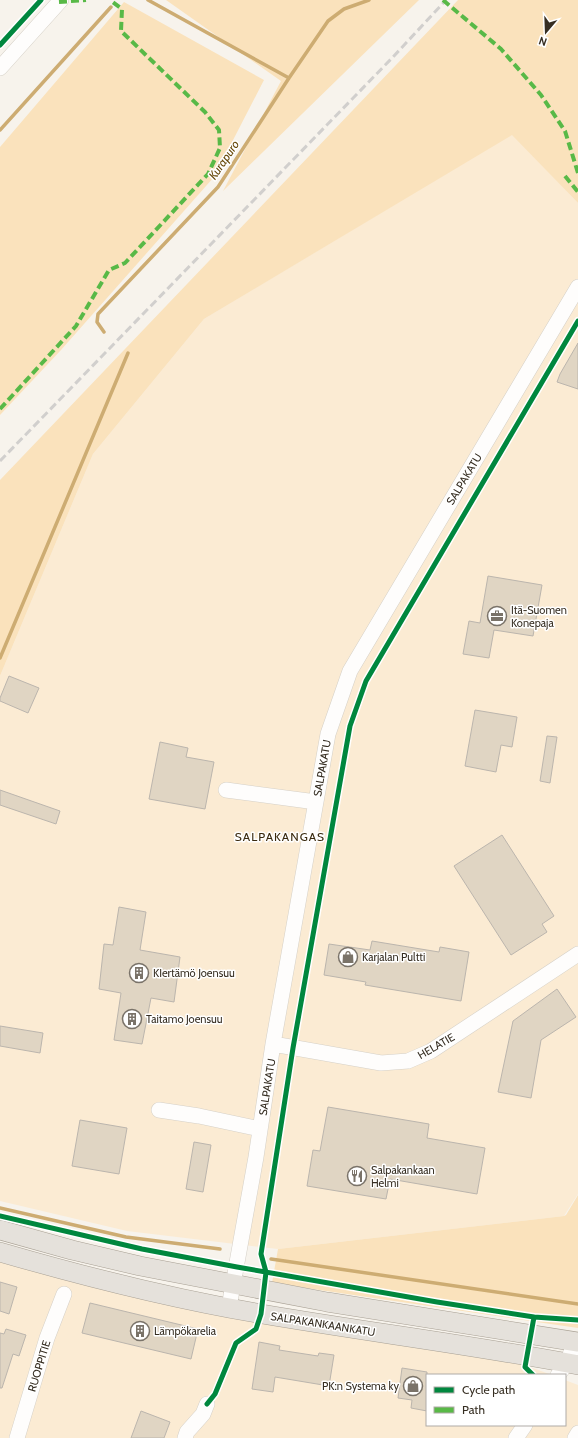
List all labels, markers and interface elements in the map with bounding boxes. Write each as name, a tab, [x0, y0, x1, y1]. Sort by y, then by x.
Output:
north arrow	[526, 12, 566, 52]
text: N	[537, 34, 549, 49]
water label: Kurapuro	[205, 137, 242, 182]
street label: SALPAKATU	[443, 451, 485, 507]
place label: Itä-Suomen Konepaja	[511, 603, 567, 630]
office icon: Itä-Suomen Konepaja	[486, 605, 508, 627]
street label: SALPAKATU	[310, 738, 334, 798]
district label: SALPAKANGAS	[235, 829, 325, 844]
shop icon: Karjalan Pultti	[337, 946, 359, 968]
place label: Karjalan Pultti	[362, 950, 425, 964]
building icon: KIertämö Joensuu	[128, 962, 150, 984]
place label: KIertämö Joensuu	[153, 966, 235, 980]
building icon: Taitamo Joensuu	[121, 1008, 143, 1030]
place label: Taitamo Joensuu	[146, 1012, 223, 1026]
street label: HELATIE	[415, 1030, 457, 1062]
street label: SALPAKATU	[256, 1057, 278, 1117]
place label: Salpakankaan Helmi	[371, 1163, 435, 1190]
restaurant icon: Salpakankaan Helmi	[346, 1165, 368, 1187]
street label: SALPAKANKAANKATU	[270, 1309, 376, 1339]
building icon: Lämpökarelia	[129, 1320, 151, 1342]
place label: Lämpökarelia	[154, 1324, 217, 1338]
street label: RUOPPITIE	[25, 1339, 53, 1393]
legend	[426, 1374, 566, 1426]
shop icon: PK:n Systema ky	[402, 1375, 424, 1397]
place label: PK:n Systema ky	[322, 1379, 399, 1393]
text: Cycle path	[462, 1382, 515, 1397]
text: Path	[462, 1402, 485, 1417]

